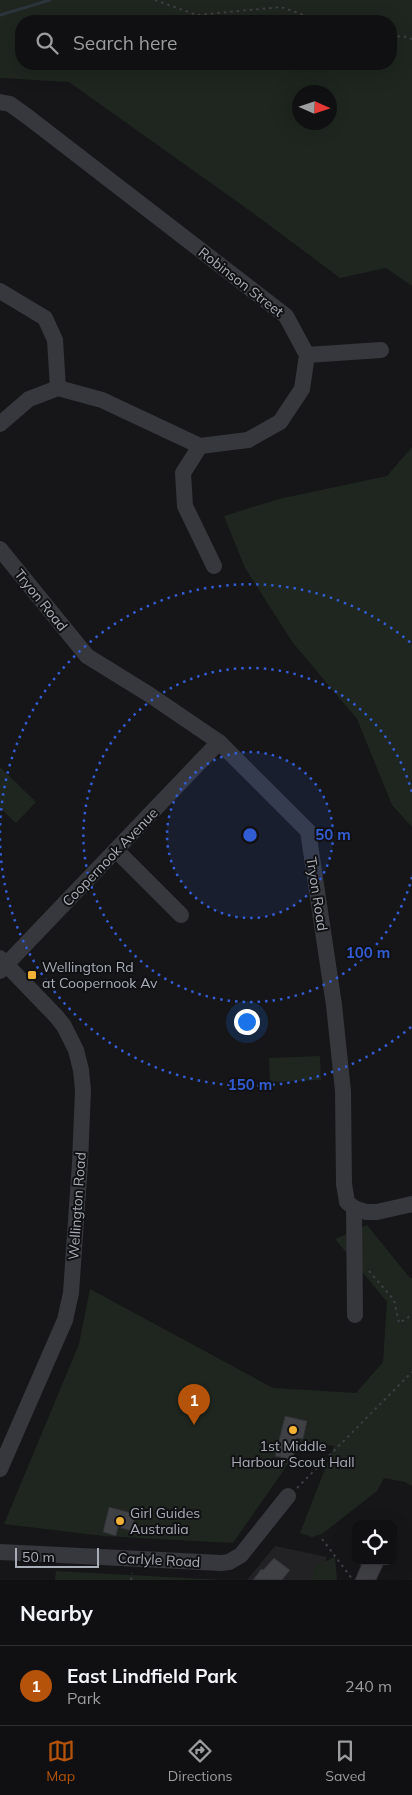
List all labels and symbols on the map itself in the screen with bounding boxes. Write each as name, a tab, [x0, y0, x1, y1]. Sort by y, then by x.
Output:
north arrow	[292, 85, 337, 130]
street label: Robinson Street	[195, 243, 287, 321]
street label: Tryon Road	[11, 565, 71, 635]
street label: Coopernook Avenue	[58, 804, 162, 910]
text: 50 m	[315, 825, 351, 844]
centre of rings	[241, 826, 259, 844]
street label: Tryon Road	[302, 856, 332, 932]
text: 100 m	[346, 943, 390, 962]
place label: Wellington Rd at Coopernook Av	[42, 958, 158, 992]
marker: Wellington Rd at Coopernook Av	[26, 969, 38, 981]
your location	[234, 1009, 260, 1035]
text: 150 m	[228, 1075, 272, 1094]
street label: Wellington Road	[64, 1151, 90, 1261]
pin: 1	[178, 1384, 210, 1425]
marker: 1st Middle Harbour Scout Hall	[287, 1424, 299, 1436]
place label: 1st Middle Harbour Scout Hall	[231, 1437, 355, 1471]
place label: Girl Guides Australia	[130, 1504, 200, 1538]
marker: Girl Guides Australia	[114, 1515, 126, 1527]
scale bar	[15, 1545, 99, 1568]
street label: Carlyle Road	[117, 1549, 201, 1571]

